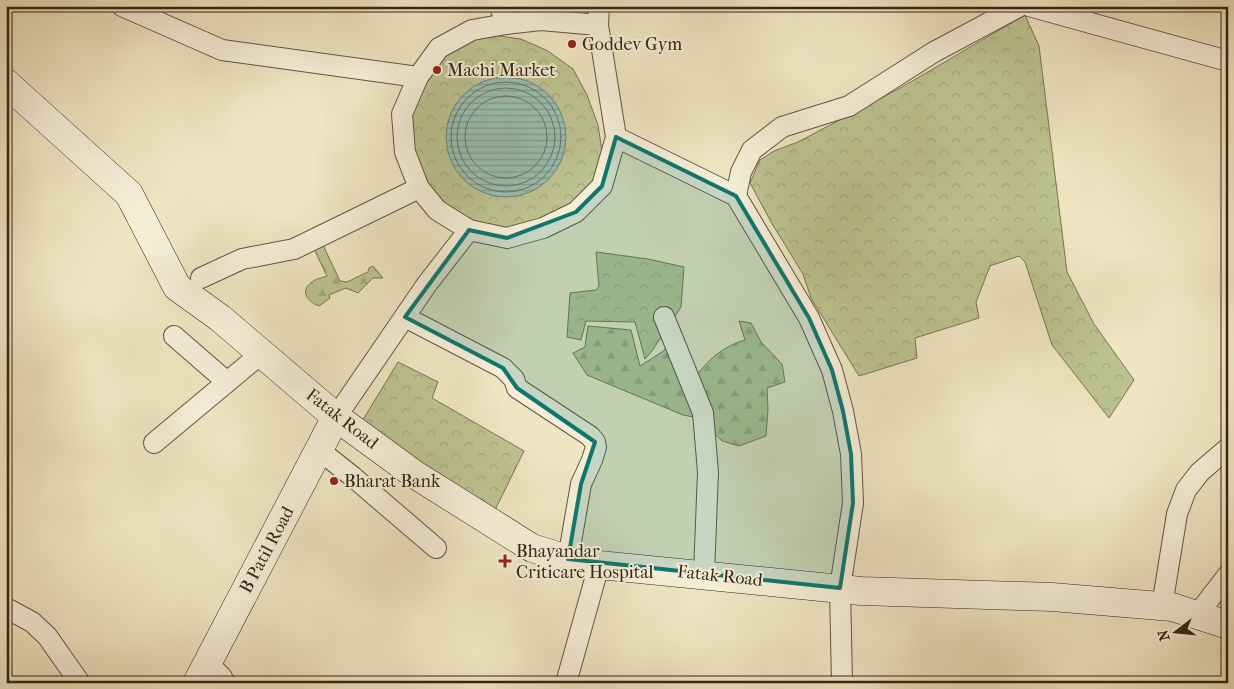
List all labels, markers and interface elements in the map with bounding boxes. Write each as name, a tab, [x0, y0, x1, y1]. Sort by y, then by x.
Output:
place label: Goddev Gym	[582, 34, 682, 55]
marker: Goddev Gym	[566, 38, 578, 50]
place label: Machi Market	[447, 60, 556, 81]
marker: Machi Market	[431, 64, 443, 76]
street label: Fatak Road	[302, 384, 382, 454]
place label: Bharat Bank	[344, 471, 441, 492]
marker: Bharat Bank	[328, 475, 340, 487]
street label: B Patil Road	[235, 503, 299, 597]
place label: Bhayandar Criticare Hospital	[516, 541, 654, 583]
marker: Bhayandar Criticare Hospital	[498, 554, 512, 568]
street label: Fatak Road	[676, 561, 764, 591]
north arrow	[1152, 606, 1202, 656]
text: N	[1154, 628, 1174, 643]

